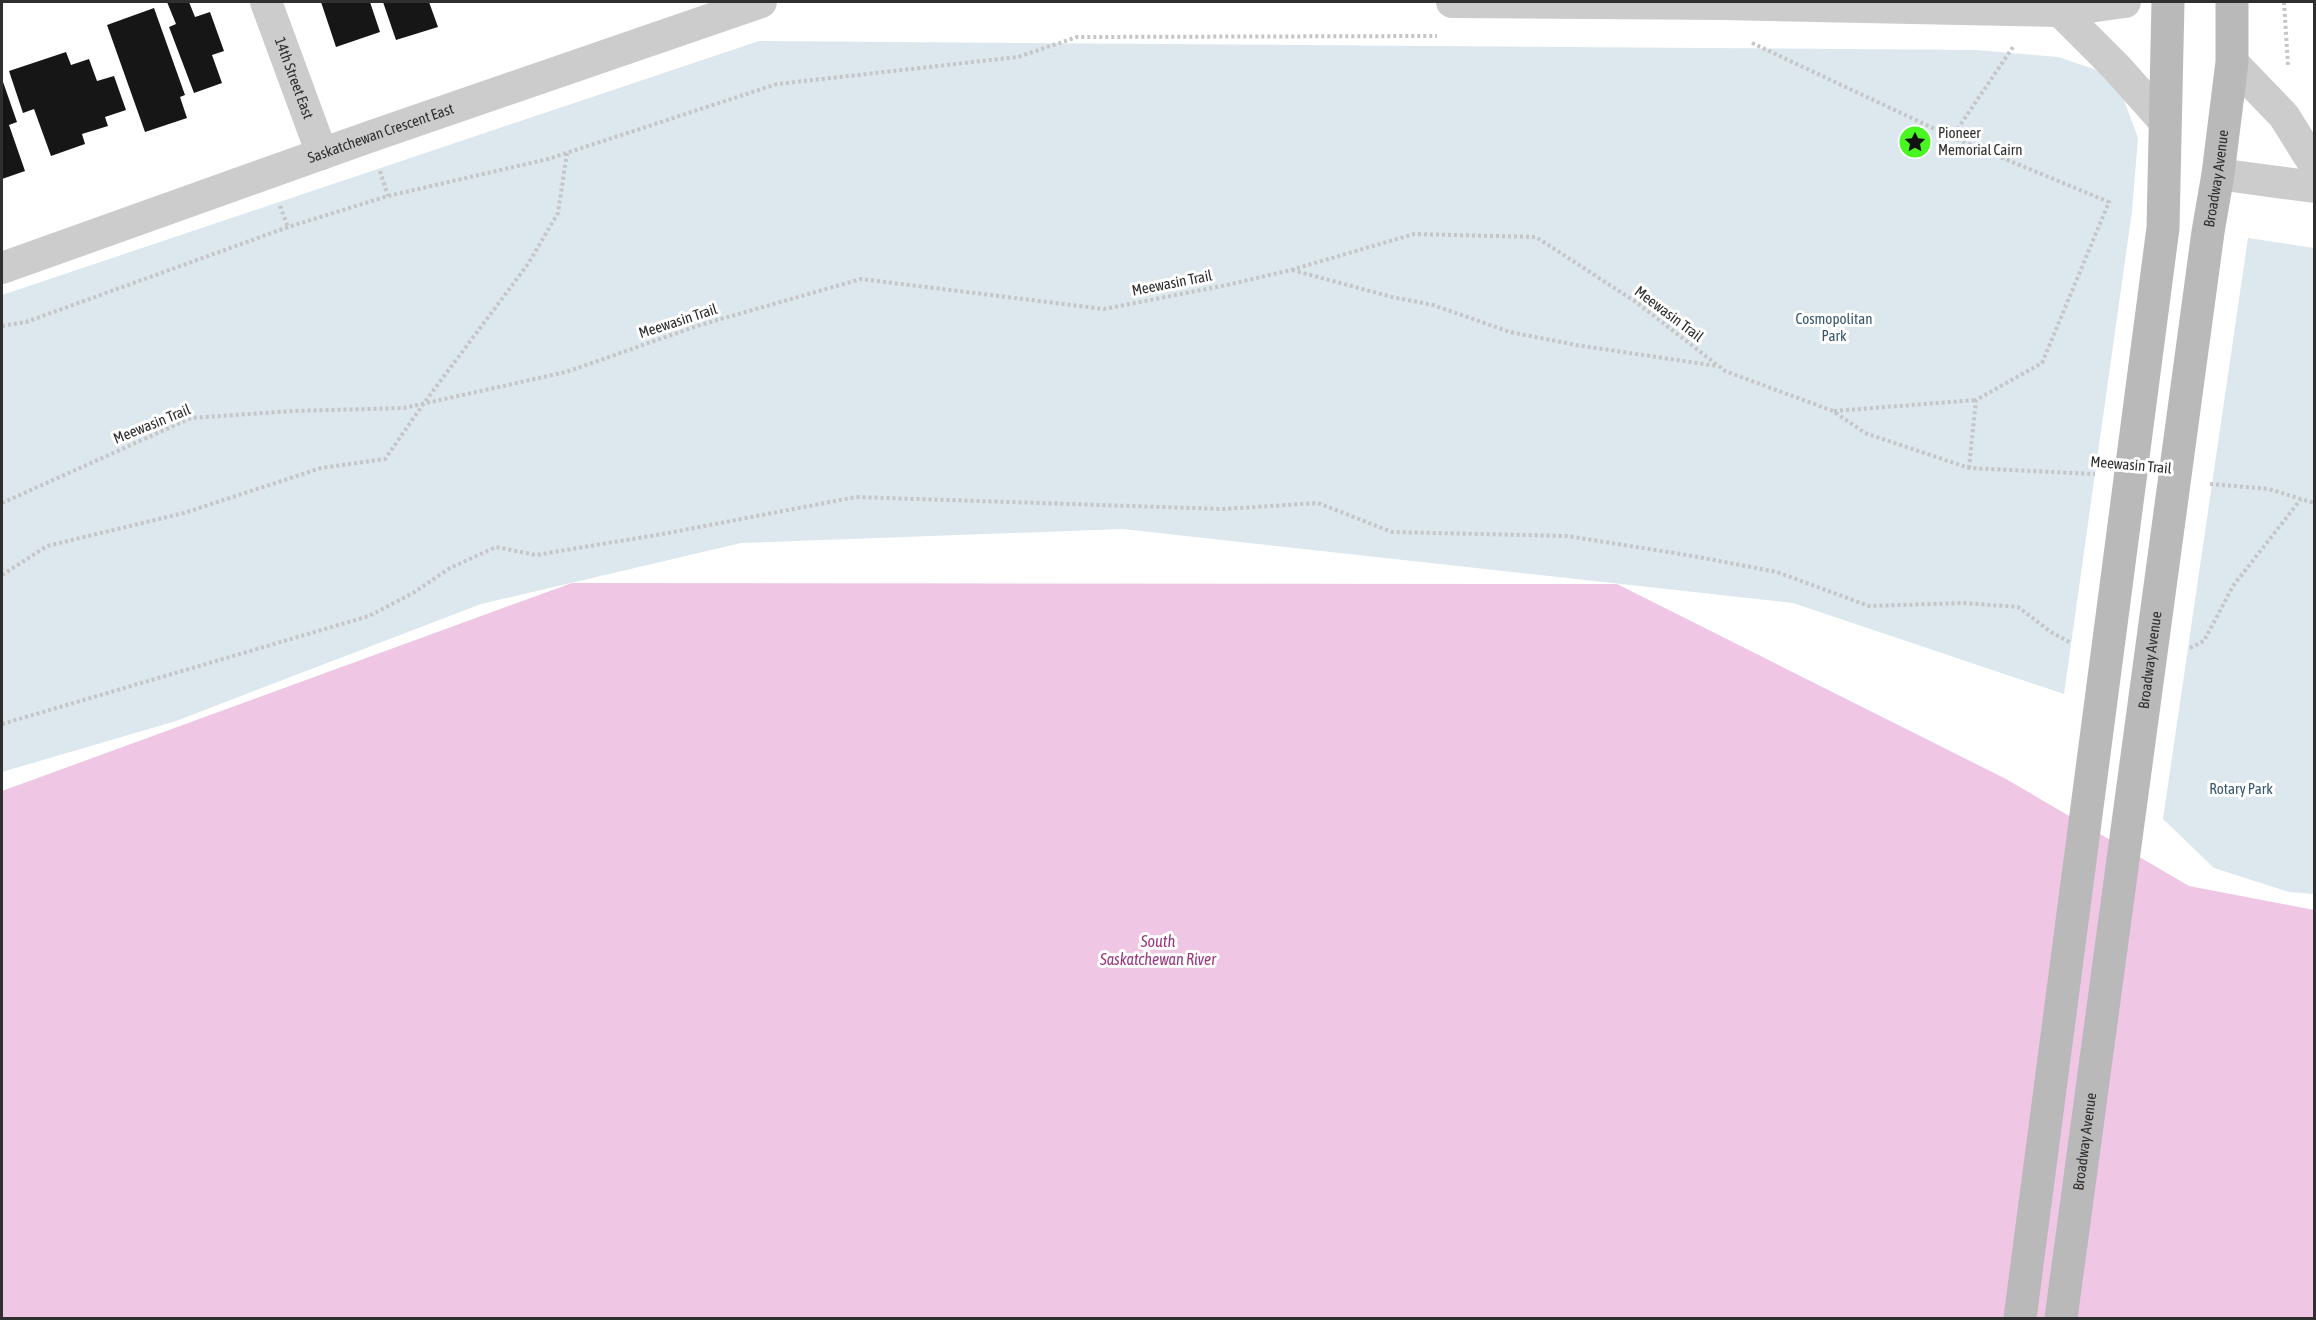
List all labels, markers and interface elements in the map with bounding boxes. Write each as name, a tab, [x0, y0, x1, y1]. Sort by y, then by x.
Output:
street label: 14th Street East	[272, 35, 317, 121]
street label: Saskatchewan Crescent East	[305, 100, 456, 166]
place icon: Pioneer Memorial Cairn	[1897, 124, 1933, 160]
place label: Pioneer Memorial Cairn	[1938, 124, 2022, 158]
street label: Broadway Avenue	[2200, 129, 2231, 228]
street label: Meewasin Trail	[1130, 266, 1214, 299]
street label: Meewasin Trail	[1632, 282, 1707, 345]
street label: Meewasin Trail	[636, 300, 719, 341]
park label: Cosmopolitan Park	[1795, 310, 1873, 344]
street label: Meewasin Trail	[111, 400, 193, 447]
street label: Meewasin Trail	[2090, 452, 2172, 477]
street label: Broadway Avenue	[2135, 610, 2165, 710]
park label: Rotary Park	[2209, 780, 2273, 797]
water label: South Saskatchewan River	[1099, 932, 1217, 968]
street label: Broadway Avenue	[2069, 1091, 2099, 1191]

